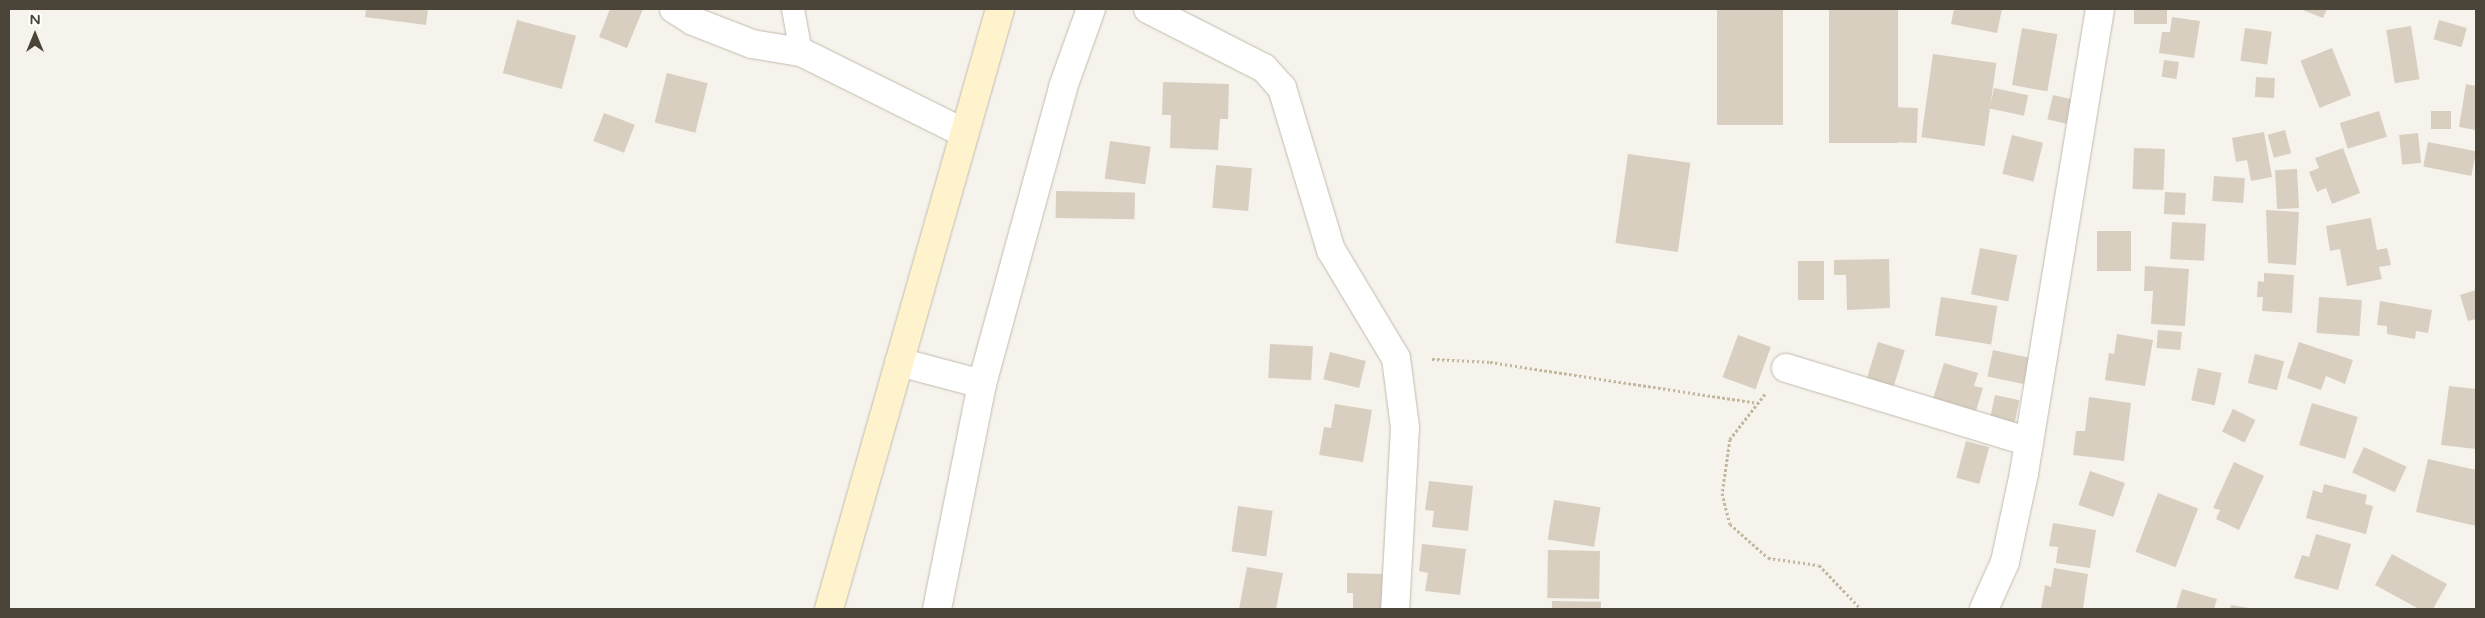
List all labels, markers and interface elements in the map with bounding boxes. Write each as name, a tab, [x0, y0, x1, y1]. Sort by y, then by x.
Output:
north arrow	[10, 10, 60, 60]
text: N	[29, 11, 41, 28]

